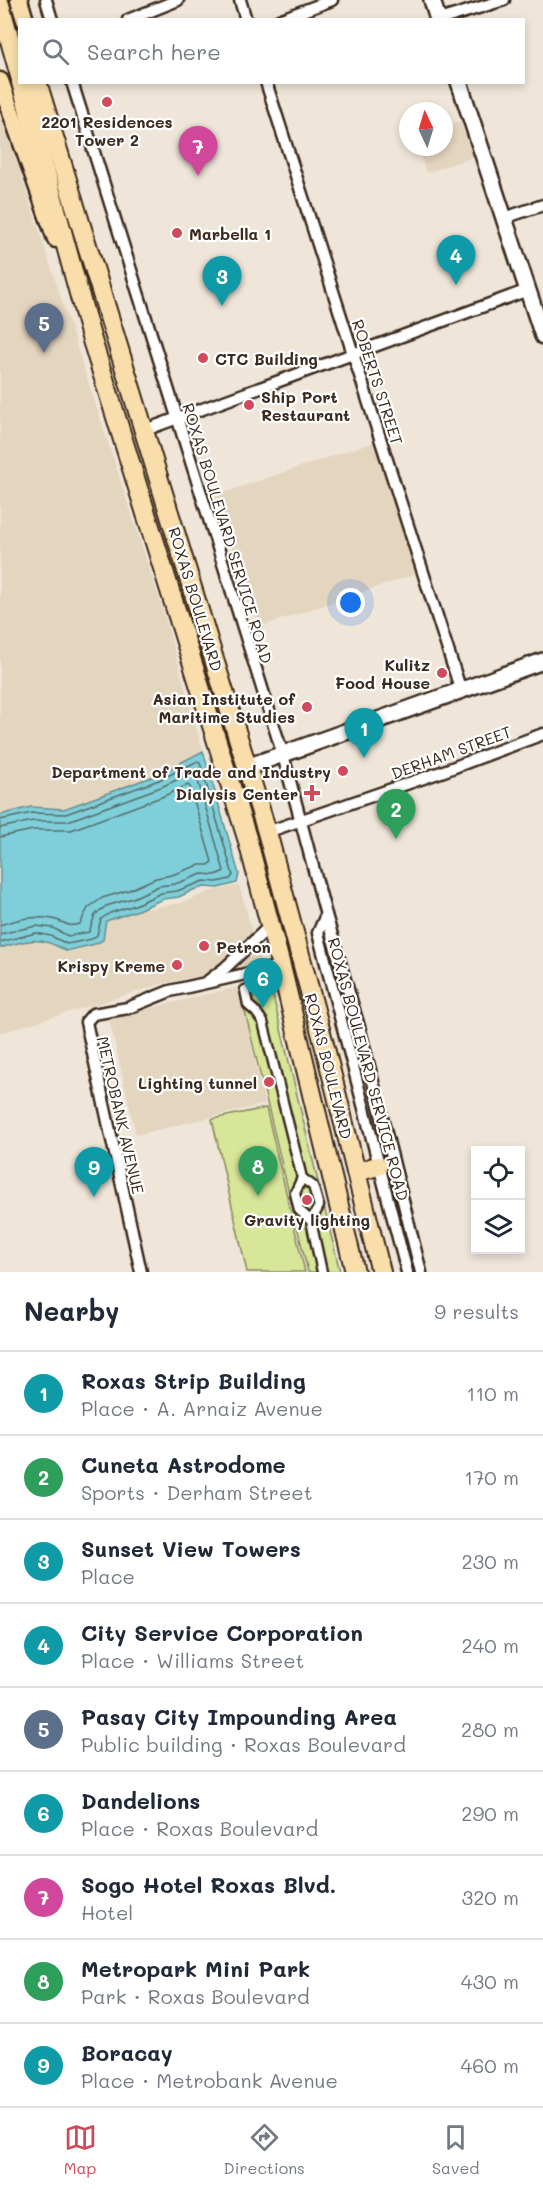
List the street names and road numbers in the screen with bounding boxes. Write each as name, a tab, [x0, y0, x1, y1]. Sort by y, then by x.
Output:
street label: ROBERTS STREET	[348, 317, 408, 447]
street label: ROXAS BOULEVARD SERVICE ROAD	[179, 400, 277, 666]
street label: ROXAS BOULEVARD	[165, 525, 227, 673]
street label: DERHAM STREET	[388, 721, 514, 783]
street label: ROXAS BOULEVARD SERVICE ROAD	[324, 935, 414, 1203]
street label: ROXAS BOULEVARD	[301, 991, 357, 1141]
street label: METROBANK AVENUE	[93, 1034, 149, 1196]

